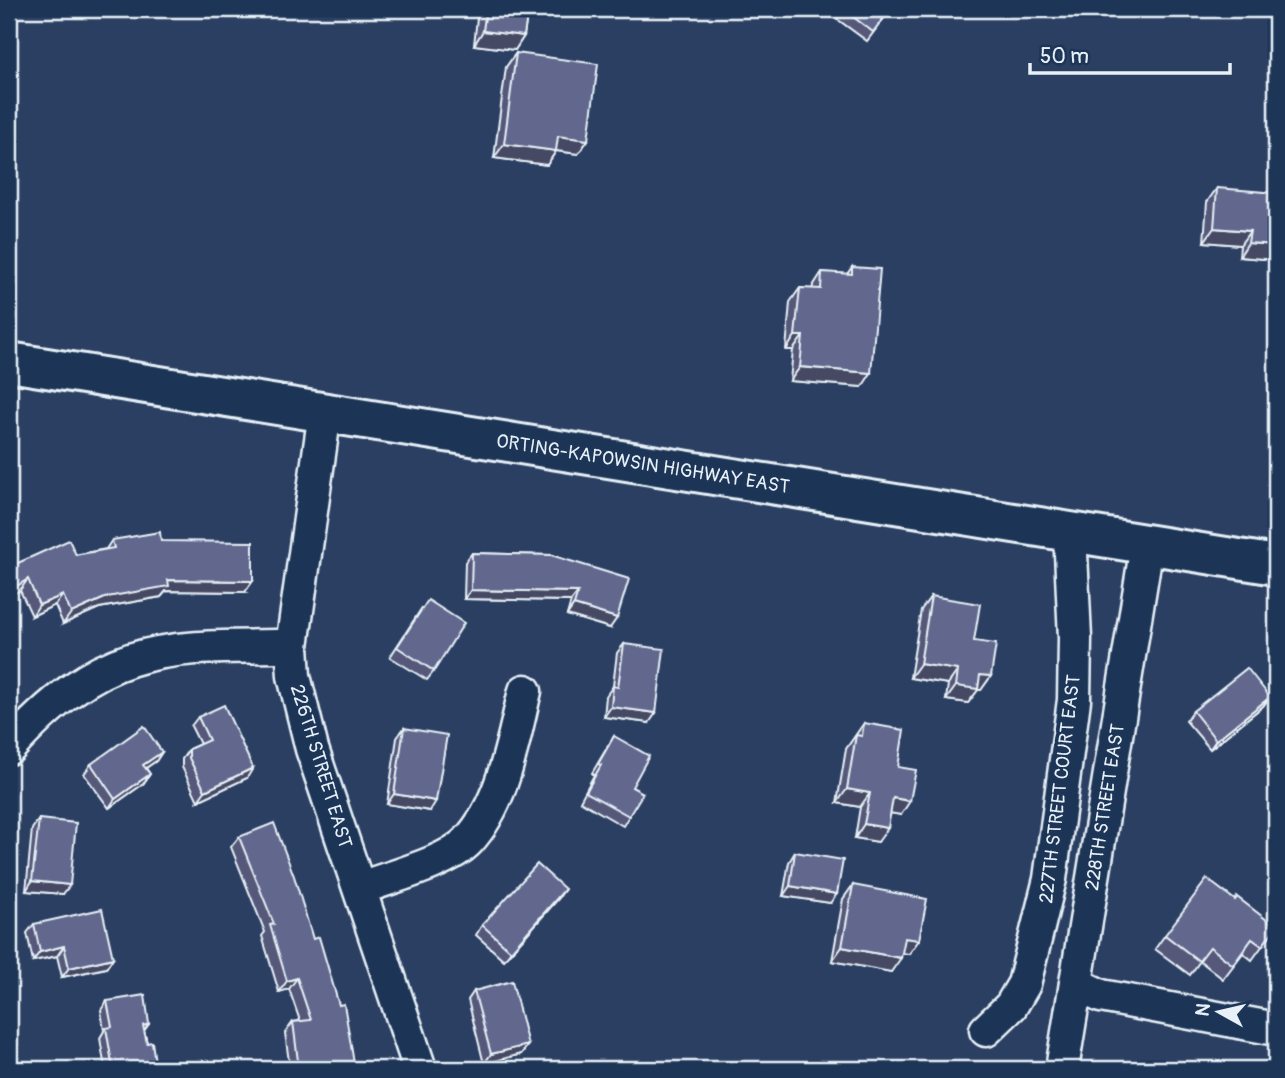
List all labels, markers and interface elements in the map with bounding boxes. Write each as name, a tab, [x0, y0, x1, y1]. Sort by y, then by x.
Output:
scale bar	[1030, 32, 1229, 76]
text: 50 m	[1040, 43, 1089, 70]
street label: ORTING-KAPOWSIN HIGHWAY EAST	[495, 429, 791, 499]
street label: 227TH STREET COURT EAST	[1034, 673, 1086, 905]
street label: 226TH STREET EAST	[285, 682, 357, 851]
street label: 228TH STREET EAST	[1080, 722, 1130, 892]
north arrow	[1184, 976, 1254, 1046]
text: N	[1190, 1002, 1216, 1018]

